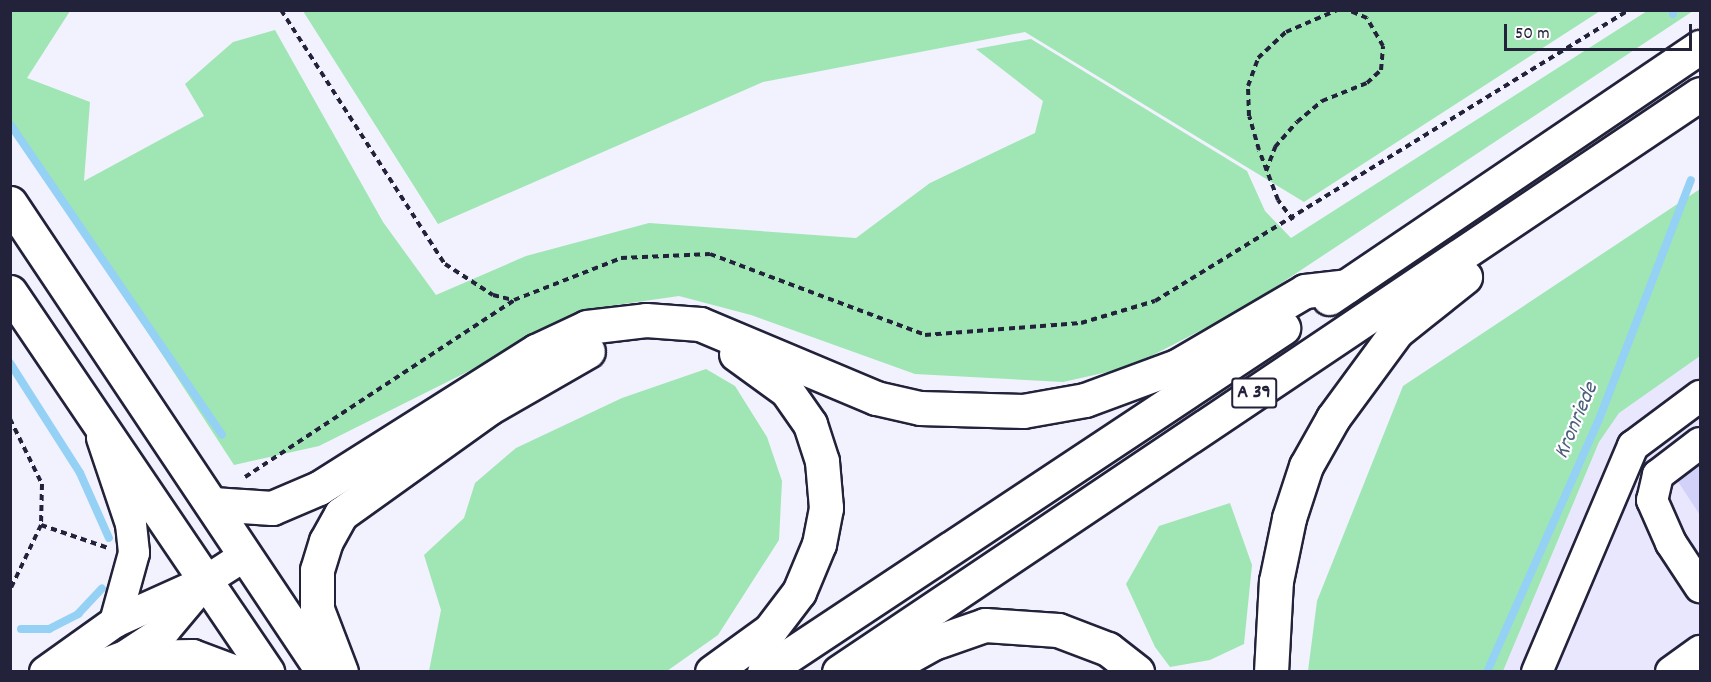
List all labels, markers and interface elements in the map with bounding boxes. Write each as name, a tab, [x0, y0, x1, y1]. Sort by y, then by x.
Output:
scale bar	[1507, 12, 1694, 50]
text: 50 m	[1515, 22, 1550, 47]
road number: A 39	[1230, 376, 1278, 410]
water label: Kronriede	[1549, 379, 1605, 463]

